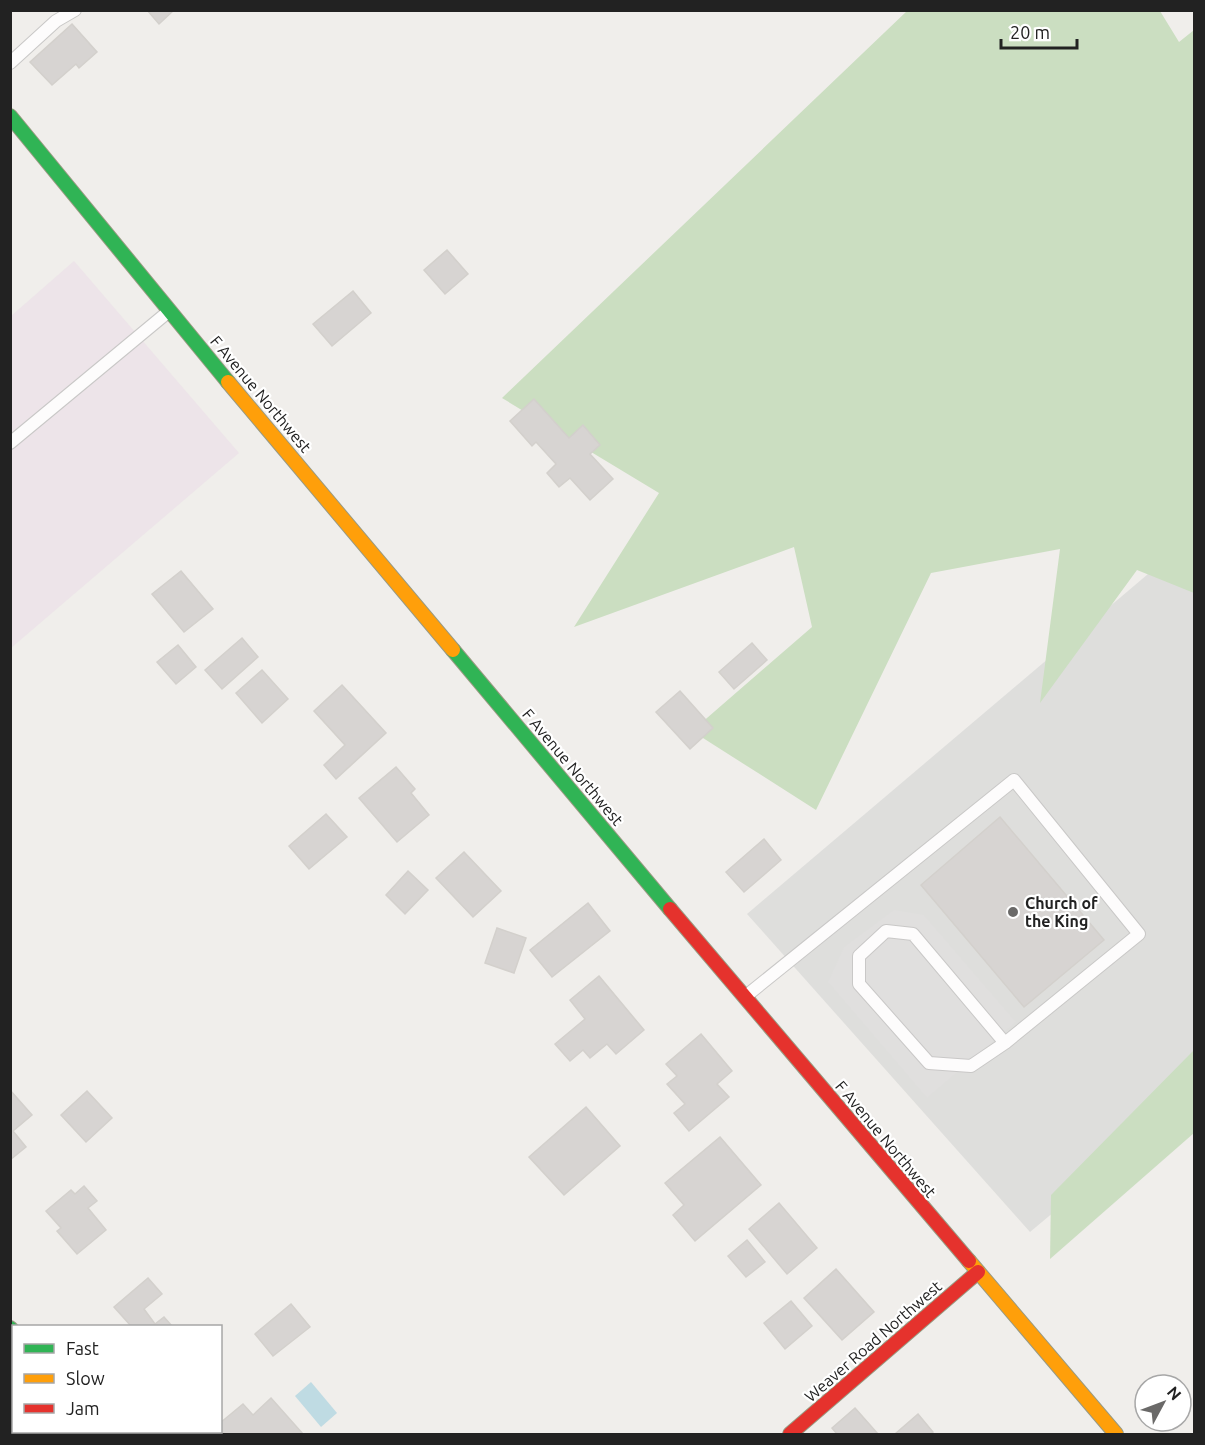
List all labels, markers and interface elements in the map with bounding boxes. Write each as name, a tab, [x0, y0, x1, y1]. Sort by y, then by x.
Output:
scale bar	[1001, 12, 1078, 50]
text: 20 m	[1010, 22, 1050, 42]
street label: F Avenue Northwest	[207, 332, 315, 456]
street label: F Avenue Northwest	[519, 705, 627, 829]
place label: Church of the King	[1025, 894, 1098, 930]
marker: Church of the King	[1006, 905, 1020, 919]
street label: F Avenue Northwest	[832, 1077, 940, 1201]
street label: Weaver Road Northwest	[801, 1276, 946, 1405]
legend	[12, 1325, 222, 1433]
text: Fast	[66, 1338, 99, 1358]
text: Slow	[66, 1368, 105, 1388]
north arrow	[1133, 1373, 1193, 1433]
text: N	[1164, 1383, 1185, 1404]
text: Jam	[66, 1398, 100, 1418]

